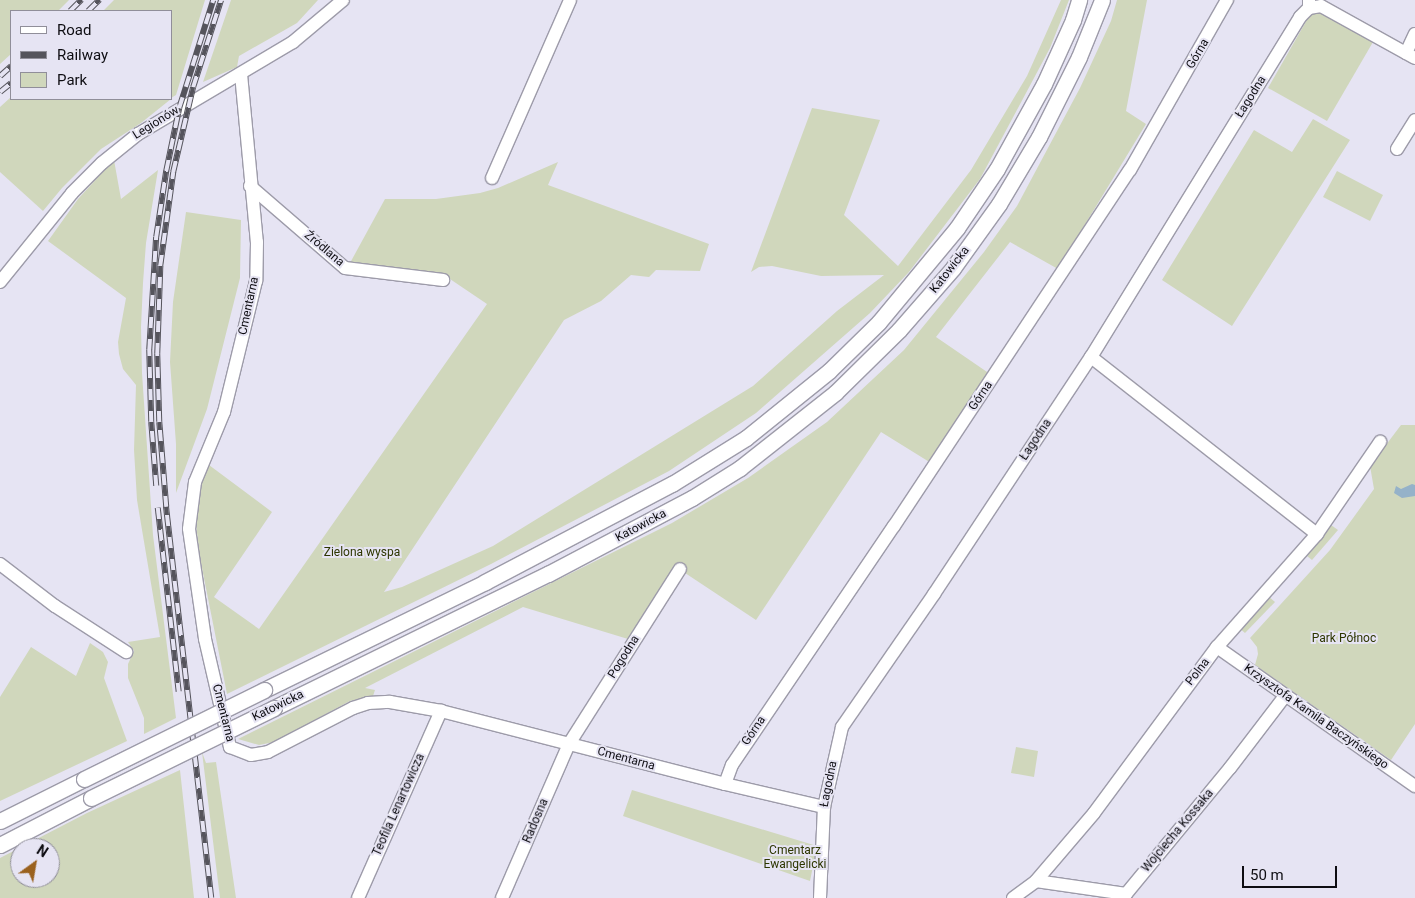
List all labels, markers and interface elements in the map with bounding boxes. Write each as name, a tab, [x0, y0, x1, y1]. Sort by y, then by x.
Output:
legend	[10, 10, 172, 100]
text: Road	[57, 21, 91, 39]
street label: Górna	[1184, 36, 1212, 72]
text: Railway	[57, 46, 108, 64]
text: Park	[57, 71, 87, 89]
street label: Łagodna	[1233, 73, 1269, 121]
street label: Legionów	[130, 103, 182, 143]
street label: Źródlana	[301, 228, 347, 270]
street label: Katowicka	[927, 244, 973, 296]
street label: Cmentarna	[236, 276, 262, 336]
street label: Górna	[966, 379, 996, 413]
street label: Łagodna	[1017, 417, 1055, 463]
street label: Katowicka	[613, 507, 669, 545]
park label: Zielona wyspa	[324, 546, 400, 560]
park label: Park Północ	[1312, 632, 1376, 646]
street label: Pogodna	[605, 633, 643, 681]
street label: Polna	[1183, 656, 1213, 688]
street label: Krzysztofa Kamila Baczyńskiego	[1241, 661, 1391, 773]
street label: Cmentarna	[209, 683, 237, 743]
street label: Katowicka	[250, 687, 306, 725]
street label: Górna	[739, 714, 769, 748]
street label: Cmentarna	[596, 744, 656, 774]
street label: Teofila Lenartowicza	[370, 752, 428, 858]
street label: Łagodna	[817, 760, 841, 808]
street label: Wojciecha Kossaka	[1139, 787, 1217, 875]
street label: Radosna	[520, 797, 552, 845]
north arrow	[10, 838, 60, 888]
text: N	[34, 842, 51, 861]
park label: Cmentarz Ewangelicki	[763, 844, 827, 872]
scale bar	[1245, 856, 1340, 888]
text: 50 m	[1250, 866, 1284, 884]

